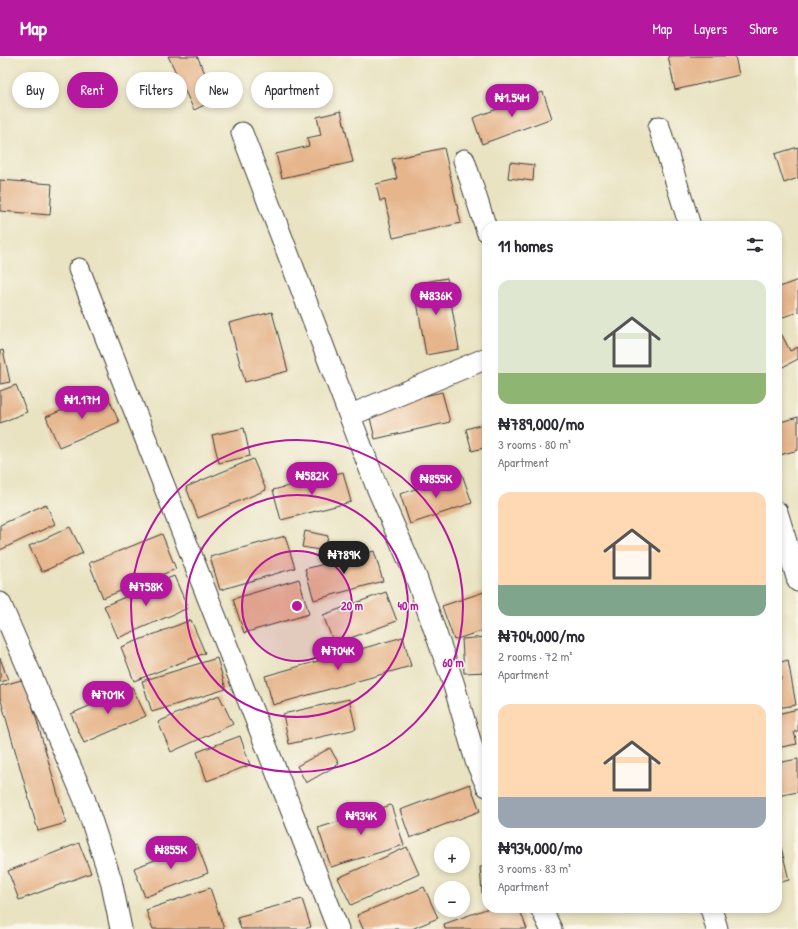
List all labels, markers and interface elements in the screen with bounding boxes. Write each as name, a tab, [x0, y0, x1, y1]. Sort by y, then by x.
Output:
text: Map	[20, 15, 47, 41]
text: Map	[652, 19, 672, 38]
text: Layers	[694, 19, 727, 38]
text: Share	[749, 19, 778, 38]
chip: Buy	[12, 72, 59, 108]
chip: Rent	[67, 72, 118, 108]
chip: Filters	[126, 72, 187, 108]
chip: New	[195, 72, 243, 108]
chip: Apartment	[251, 72, 333, 108]
pin: ₦1.54M	[479, 84, 545, 118]
text: ₦1.54M	[495, 88, 530, 106]
text: 11 homes	[498, 234, 553, 257]
icon: filters	[744, 234, 766, 256]
pin: ₦836K	[408, 282, 464, 316]
text: ₦836K	[420, 286, 452, 304]
icon: home	[596, 306, 668, 378]
pin: ₦1.17M	[49, 386, 115, 420]
text: ₦1.17M	[64, 390, 100, 408]
text: ₦789,000/mo	[498, 412, 584, 435]
text: 3 rooms · 80 m²	[498, 435, 571, 453]
text: Apartment	[498, 453, 549, 471]
pin: ₦582K	[284, 462, 340, 496]
pin: ₦855K	[408, 465, 464, 499]
text: ₦582K	[295, 466, 329, 484]
text: ₦855K	[420, 469, 452, 487]
icon: home	[596, 518, 668, 590]
pin: ₦789K	[316, 541, 372, 575]
text: ₦789K	[327, 545, 361, 563]
pin: ₦758K	[118, 573, 174, 607]
text: ₦758K	[129, 577, 163, 595]
text: 20 m	[341, 597, 363, 614]
text: 40 m	[398, 597, 418, 614]
centre of rings	[290, 599, 304, 613]
text: ₦704,000/mo	[498, 624, 585, 647]
pin: ₦704K	[310, 637, 366, 671]
text: ₦704K	[321, 641, 355, 659]
text: 2 rooms · 72 m²	[498, 647, 572, 665]
text: 60 m	[442, 654, 464, 671]
text: Apartment	[498, 665, 549, 683]
pin: ₦701K	[80, 681, 136, 715]
text: ₦701K	[91, 685, 125, 703]
icon: home	[596, 730, 668, 802]
pin: ₦934K	[333, 802, 389, 836]
text: ₦934K	[345, 806, 377, 824]
pin: ₦855K	[143, 836, 199, 870]
text: ₦934,000/mo	[498, 836, 582, 859]
map controls	[434, 837, 470, 917]
button: +	[434, 837, 470, 873]
text: ₦855K	[155, 840, 187, 858]
text: 3 rooms · 83 m²	[498, 859, 571, 877]
text: Apartment	[498, 877, 549, 895]
button: −	[434, 881, 470, 917]

